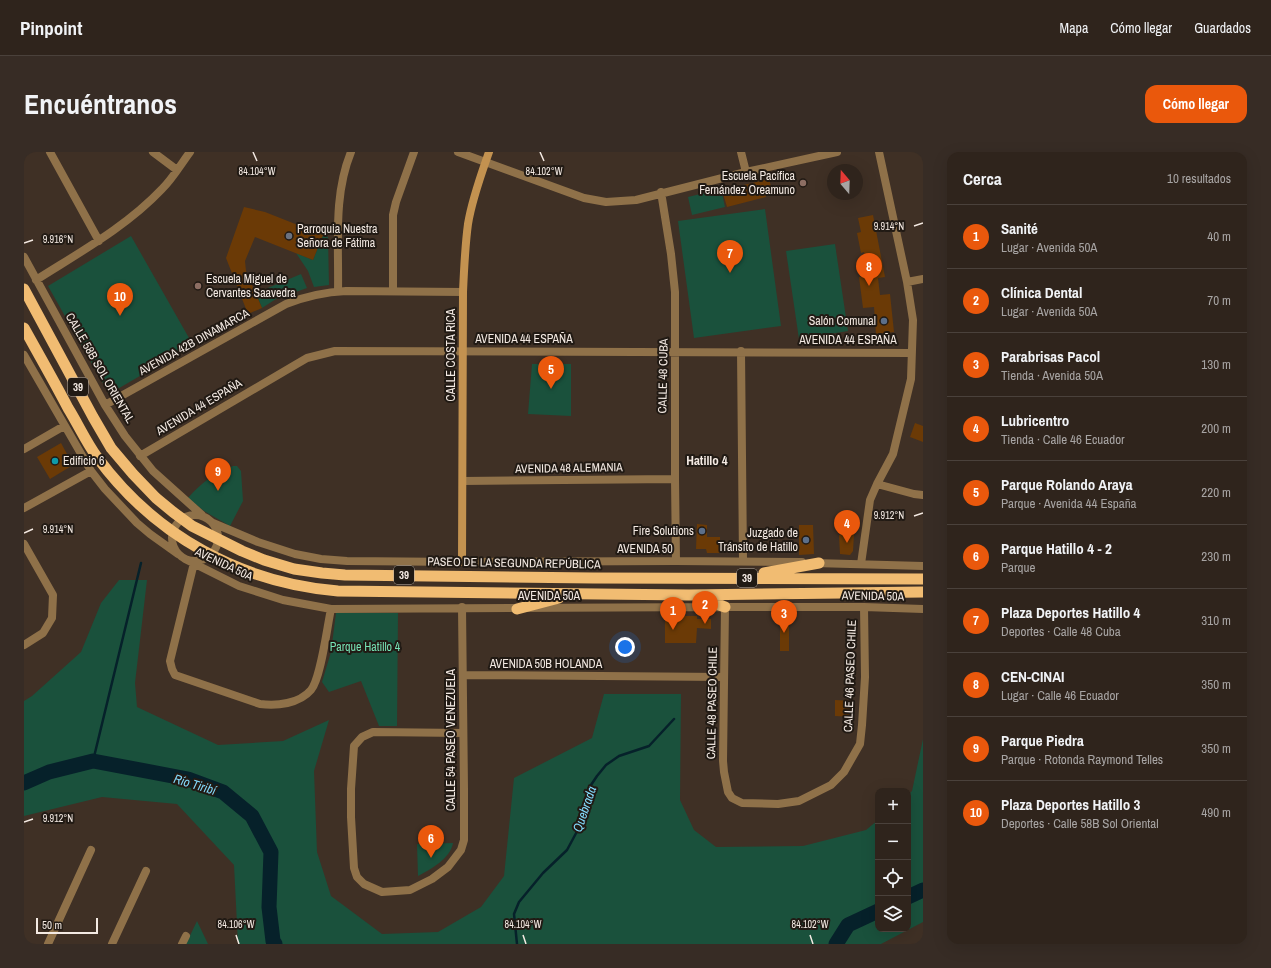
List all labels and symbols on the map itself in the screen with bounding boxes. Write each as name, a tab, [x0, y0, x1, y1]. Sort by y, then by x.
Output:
north arrow	[827, 164, 863, 200]
text: 84.104°W	[239, 165, 276, 178]
text: 84.102°W	[526, 165, 563, 178]
place label: Escuela Pacífica Fernández Oreamuno	[699, 168, 796, 198]
marker: Escuela Pacífica Fernández Oreamuno	[798, 178, 808, 188]
text: 9.914°N	[874, 220, 904, 233]
place label: Parroquia Nuestra Señora de Fátima	[297, 221, 378, 251]
marker: Parroquia Nuestra Señora de Fátima	[284, 231, 294, 241]
text: 9.916°N	[43, 233, 73, 246]
pin: 7	[717, 240, 743, 273]
pin: 8	[856, 253, 882, 286]
place label: Escuela Miguel de Cervantes Saavedra	[206, 271, 296, 301]
marker: Escuela Miguel de Cervantes Saavedra	[193, 281, 203, 291]
pin: 10	[107, 283, 133, 316]
street label: AVENIDA 42B DINAMARCA	[135, 305, 252, 380]
street label: CALLE COSTA RICA	[443, 308, 459, 401]
street label: CALLE 58B SOL ORIENTAL	[62, 310, 138, 426]
place label: Salón Comunal	[809, 313, 876, 329]
marker: Salón Comunal	[879, 316, 889, 326]
street label: AVENIDA 44 ESPAÑA	[474, 331, 573, 347]
street label: AVENIDA 44 ESPAÑA	[798, 332, 897, 348]
street label: CALLE 48 CUBA	[654, 338, 672, 414]
pin: 5	[538, 356, 564, 389]
street label: AVENIDA 44 ESPAÑA	[152, 375, 245, 439]
road number: 39	[68, 378, 88, 396]
district label: Hatillo 4	[686, 452, 728, 469]
place label: Edificio 6	[63, 453, 105, 469]
marker: Edificio 6	[50, 456, 60, 466]
pin: 9	[205, 458, 231, 491]
street label: AVENIDA 48 ALEMANIA	[514, 459, 623, 477]
text: 9.912°N	[874, 509, 904, 522]
pin: 4	[834, 510, 860, 543]
text: 9.914°N	[43, 523, 73, 536]
place label: Fire Solutions	[633, 523, 694, 539]
place label: Juzgado de Tránsito de Hatillo	[718, 525, 798, 555]
marker: Fire Solutions	[697, 526, 707, 536]
marker: Juzgado de Tránsito de Hatillo	[801, 535, 811, 545]
street label: AVENIDA 50	[616, 541, 673, 557]
street label: AVENIDA 50A	[192, 543, 256, 585]
street label: PASEO DE LA SEGUNDA REPÚBLICA	[427, 553, 601, 573]
road number: 39	[394, 566, 414, 584]
road number: 39	[737, 569, 757, 587]
street label: AVENIDA 50A	[841, 587, 905, 605]
street label: AVENIDA 50A	[517, 588, 581, 604]
pin: 2	[692, 591, 718, 624]
pin: 1	[660, 597, 686, 630]
pin: 3	[771, 600, 797, 633]
street label: CALLE 46 PASEO CHILE	[840, 619, 860, 733]
your location	[615, 637, 635, 657]
park label: Parque Hatillo 4	[330, 639, 401, 655]
street label: CALLE 48 PASEO CHILE	[703, 647, 721, 759]
street label: AVENIDA 50B HOLANDA	[489, 656, 603, 672]
street label: CALLE 54 PASEO VENEZUELA	[443, 669, 459, 811]
water label: Río Tiribí	[171, 770, 219, 799]
water label: Quebrada	[569, 784, 600, 834]
text: 9.912°N	[43, 812, 73, 825]
pin: 6	[418, 825, 444, 858]
scale bar	[36, 916, 98, 935]
text: 84.106°W	[218, 918, 255, 931]
text: 84.104°W	[505, 918, 542, 931]
text: 84.102°W	[792, 918, 829, 931]

